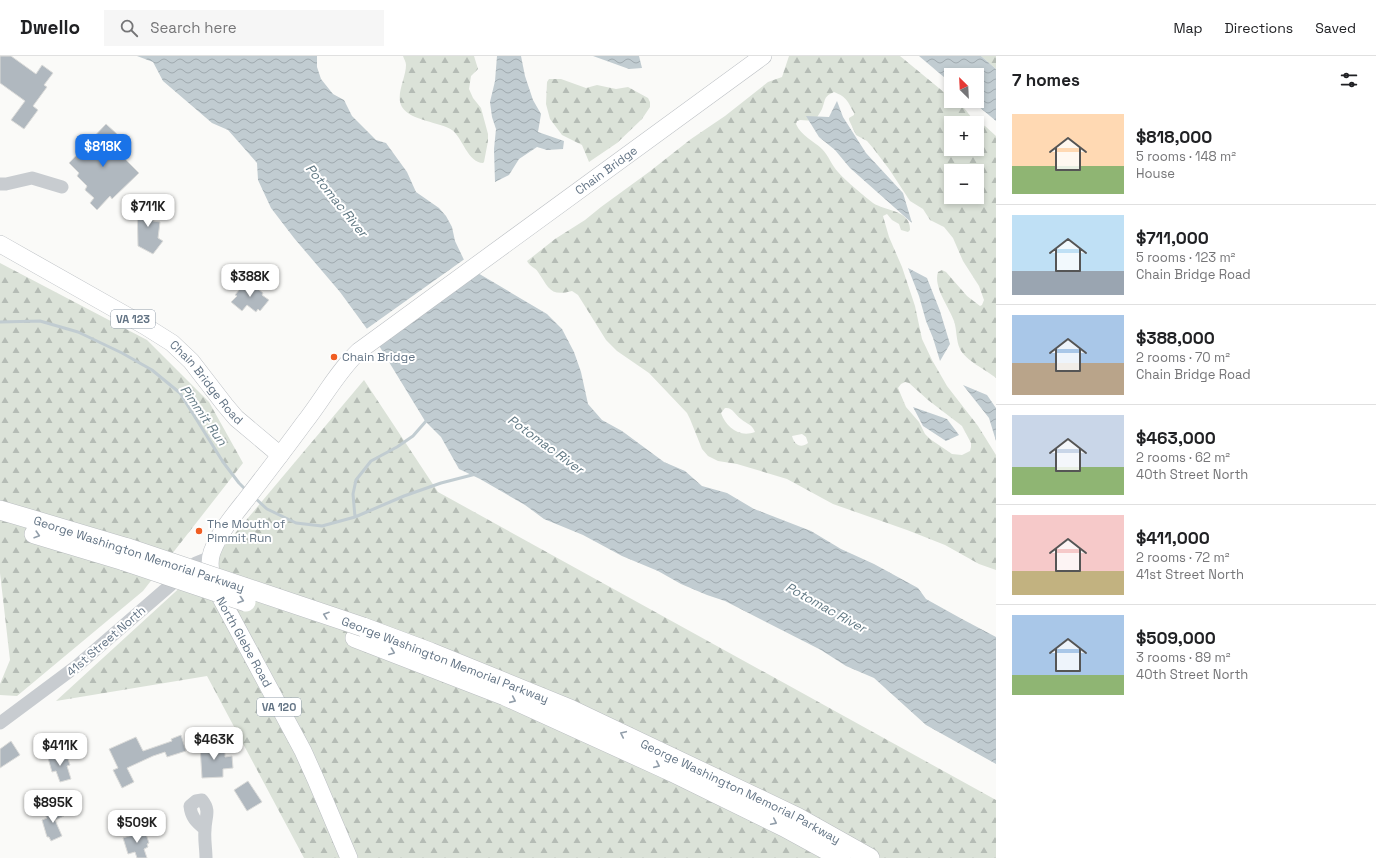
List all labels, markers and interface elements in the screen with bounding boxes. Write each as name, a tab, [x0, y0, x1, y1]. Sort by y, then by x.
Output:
search box	[104, 10, 384, 46]
text: Dwello	[20, 15, 80, 40]
icon: search	[118, 17, 140, 39]
text: Search here	[150, 18, 237, 37]
text: Map	[1173, 19, 1203, 37]
text: Directions	[1225, 19, 1293, 37]
text: Saved	[1315, 19, 1356, 37]
north arrow	[944, 68, 984, 108]
map controls	[944, 68, 984, 204]
text: 7 homes	[1012, 69, 1080, 91]
icon: filters	[1338, 69, 1360, 91]
button: +	[944, 116, 984, 156]
text: $818,000	[1136, 126, 1212, 148]
icon: home	[1044, 130, 1092, 178]
pin: $818K	[75, 134, 131, 168]
text: $818K	[84, 138, 122, 155]
street label: Chain Bridge	[572, 142, 641, 199]
text: 5 rooms · 148 m²	[1136, 148, 1236, 165]
water label: Potomac River	[302, 160, 373, 242]
button: −	[944, 164, 984, 204]
text: House	[1136, 165, 1175, 182]
pin: $711K	[120, 194, 176, 228]
text: $711K	[131, 198, 165, 215]
text: $711,000	[1136, 227, 1209, 249]
icon: home	[1044, 231, 1092, 279]
text: 5 rooms · 123 m²	[1136, 249, 1235, 266]
pin: $388K	[222, 264, 278, 298]
text: Chain Bridge Road	[1136, 266, 1251, 283]
text: $388K	[230, 268, 270, 285]
road number: VA 123	[111, 310, 155, 328]
text: $388,000	[1136, 327, 1215, 349]
icon: home	[1044, 331, 1092, 379]
street label: Chain Bridge Road	[166, 337, 246, 428]
place label: Chain Bridge	[342, 349, 415, 365]
text: 2 rooms · 70 m²	[1136, 349, 1230, 366]
marker: Chain Bridge	[329, 352, 339, 362]
text: Chain Bridge Road	[1136, 366, 1251, 383]
water label: Pimmit Run	[177, 382, 231, 450]
water label: Potomac River	[505, 411, 589, 479]
text: $463,000	[1136, 427, 1216, 449]
icon: home	[1044, 431, 1092, 479]
text: 2 rooms · 62 m²	[1136, 449, 1230, 466]
text: 40th Street North	[1136, 466, 1248, 483]
street label: George Washington Memorial Parkway	[32, 512, 246, 596]
place label: The Mouth of Pimmit Run	[207, 516, 285, 546]
marker: The Mouth of Pimmit Run	[194, 526, 204, 536]
text: $411,000	[1136, 527, 1210, 549]
one-way arrow	[34, 530, 41, 539]
icon: home	[1044, 531, 1092, 579]
text: 2 rooms · 72 m²	[1136, 549, 1229, 566]
text: 41st Street North	[1136, 566, 1244, 583]
water label: Potomac River	[783, 578, 871, 638]
street label: North Glebe Road	[212, 594, 276, 690]
one-way arrow	[237, 595, 244, 604]
street label: 41st Street North	[63, 602, 149, 680]
one-way arrow	[323, 611, 330, 620]
street label: George Washington Memorial Parkway	[339, 613, 551, 707]
text: $509,000	[1136, 627, 1216, 649]
icon: home	[1044, 631, 1092, 679]
one-way arrow	[388, 648, 395, 656]
text: 3 rooms · 89 m²	[1136, 649, 1230, 666]
text: 40th Street North	[1136, 666, 1248, 683]
one-way arrow	[508, 695, 516, 703]
road number: VA 120	[257, 698, 301, 716]
pin: $463K	[186, 727, 242, 761]
text: $463K	[194, 731, 234, 748]
one-way arrow	[620, 731, 627, 739]
pin: $411K	[32, 733, 88, 767]
street label: George Washington Memorial Parkway	[638, 736, 843, 848]
text: $411K	[42, 737, 78, 754]
one-way arrow	[652, 760, 660, 768]
pin: $895K	[25, 790, 81, 824]
text: $895K	[33, 794, 73, 811]
pin: $509K	[109, 810, 165, 844]
text: $509K	[117, 814, 157, 831]
one-way arrow	[769, 817, 777, 825]

